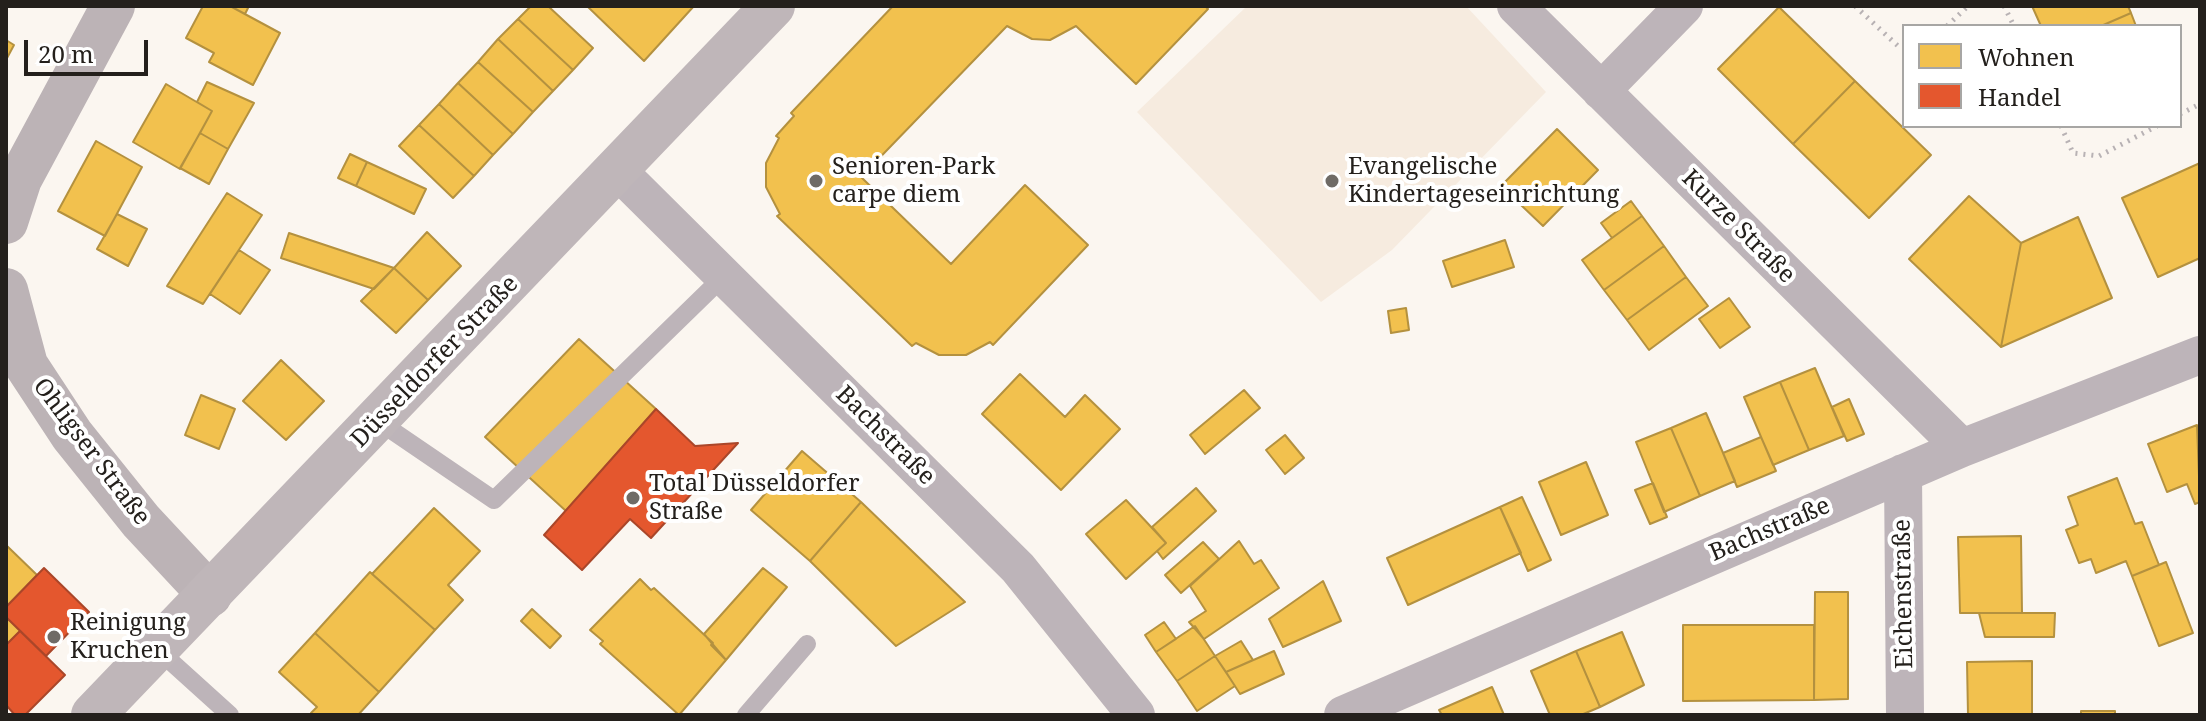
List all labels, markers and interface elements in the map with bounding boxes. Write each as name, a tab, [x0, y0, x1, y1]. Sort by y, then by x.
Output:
scale bar	[28, 24, 152, 74]
legend	[1902, 24, 2182, 128]
text: 20 m	[38, 37, 94, 70]
text: Wohnen	[1978, 40, 2075, 73]
text: Handel	[1978, 80, 2061, 113]
place label: Senioren-Park carpe diem	[832, 153, 995, 209]
place label: Evangelische Kindertageseinrichtung	[1348, 153, 1619, 209]
street label: Kurze Straße	[1675, 164, 1801, 290]
marker: Senioren-Park carpe diem	[807, 172, 825, 190]
marker: Evangelische Kindertageseinrichtung	[1323, 172, 1341, 190]
street label: Düsseldorfer Straße	[345, 270, 525, 454]
street label: Ohligser Straße	[26, 373, 156, 531]
street label: Bachstraße	[829, 380, 941, 492]
place label: Total Düsseldorfer Straße	[649, 470, 860, 526]
marker: Total Düsseldorfer Straße	[624, 489, 642, 507]
street label: Bachstraße	[1705, 492, 1835, 568]
street label: Eichenstraße	[1888, 519, 1920, 669]
place label: Reinigung Kruchen	[70, 609, 186, 665]
marker: Reinigung Kruchen	[45, 628, 63, 646]

